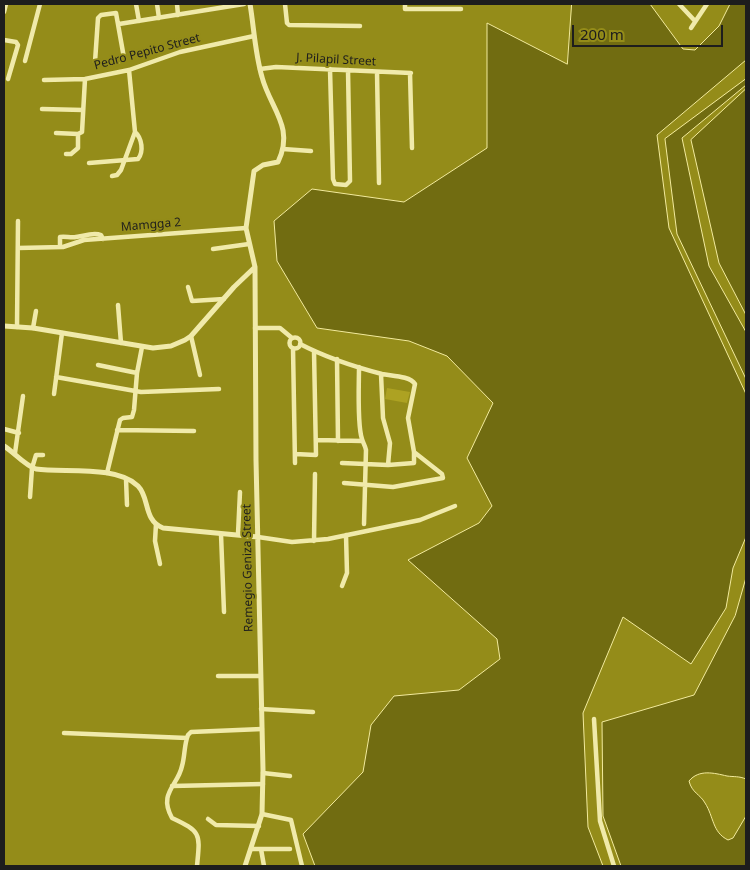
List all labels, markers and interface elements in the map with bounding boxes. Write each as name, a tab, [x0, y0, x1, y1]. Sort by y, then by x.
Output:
scale bar	[575, 15, 726, 47]
text: 200 m	[580, 24, 624, 44]
street label: Pedro Pepito Street	[92, 31, 202, 73]
street label: J. Pilapil Street	[296, 51, 376, 69]
street label: Mamgga 2	[120, 215, 182, 235]
street label: Remegio Geniza Street	[240, 504, 256, 632]

